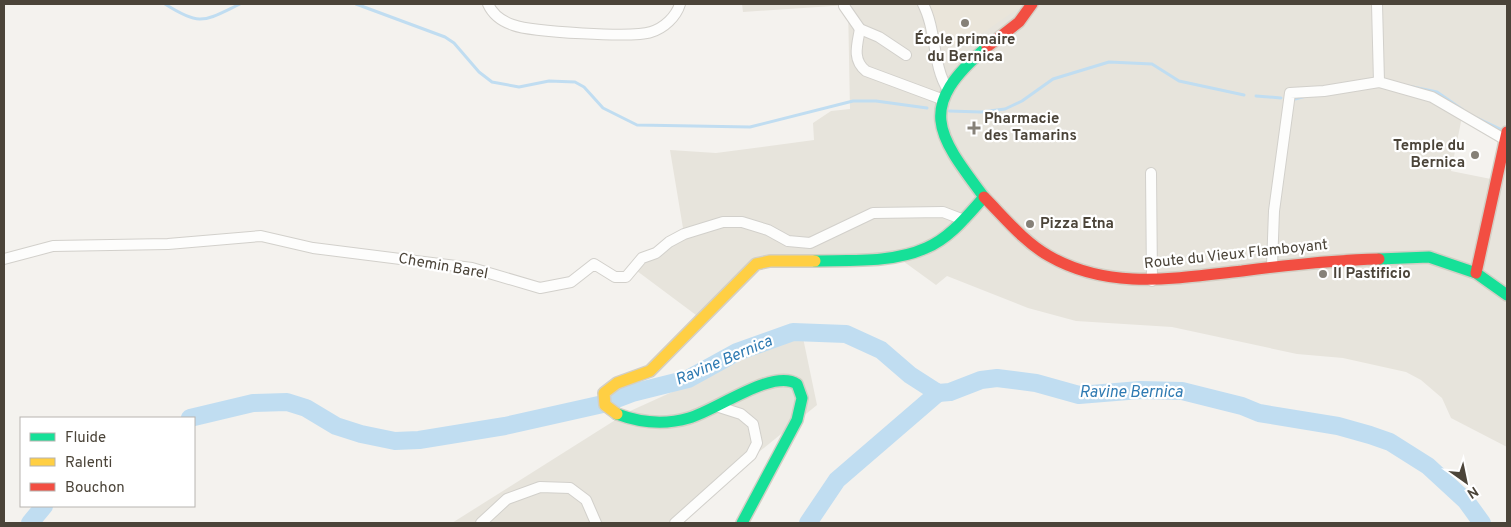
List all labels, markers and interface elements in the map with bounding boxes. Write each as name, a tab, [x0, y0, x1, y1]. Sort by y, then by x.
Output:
marker: École primaire du Bernica	[959, 17, 971, 29]
place label: École primaire du Bernica	[915, 30, 1015, 67]
place label: Pharmacie des Tamarins	[984, 110, 1077, 146]
marker: Pharmacie des Tamarins	[968, 122, 980, 134]
place label: Temple du Bernica	[1393, 137, 1465, 173]
marker: Temple du Bernica	[1469, 149, 1481, 161]
place label: Pizza Etna	[1040, 215, 1114, 234]
marker: Pizza Etna	[1024, 218, 1036, 230]
street label: Route du Vieux Flamboyant	[1143, 236, 1329, 274]
street label: Chemin Barel	[397, 250, 489, 284]
place label: Il Pastificio	[1333, 265, 1411, 284]
marker: Il Pastificio	[1317, 268, 1329, 280]
water label: Ravine Bernica	[673, 331, 776, 390]
water label: Ravine Bernica	[1079, 383, 1183, 403]
legend	[20, 417, 195, 507]
text: Fluide	[65, 429, 106, 448]
text: Ralenti	[65, 454, 112, 473]
north arrow	[1441, 457, 1491, 507]
text: Bouchon	[65, 479, 125, 498]
text: N	[1463, 482, 1481, 502]

